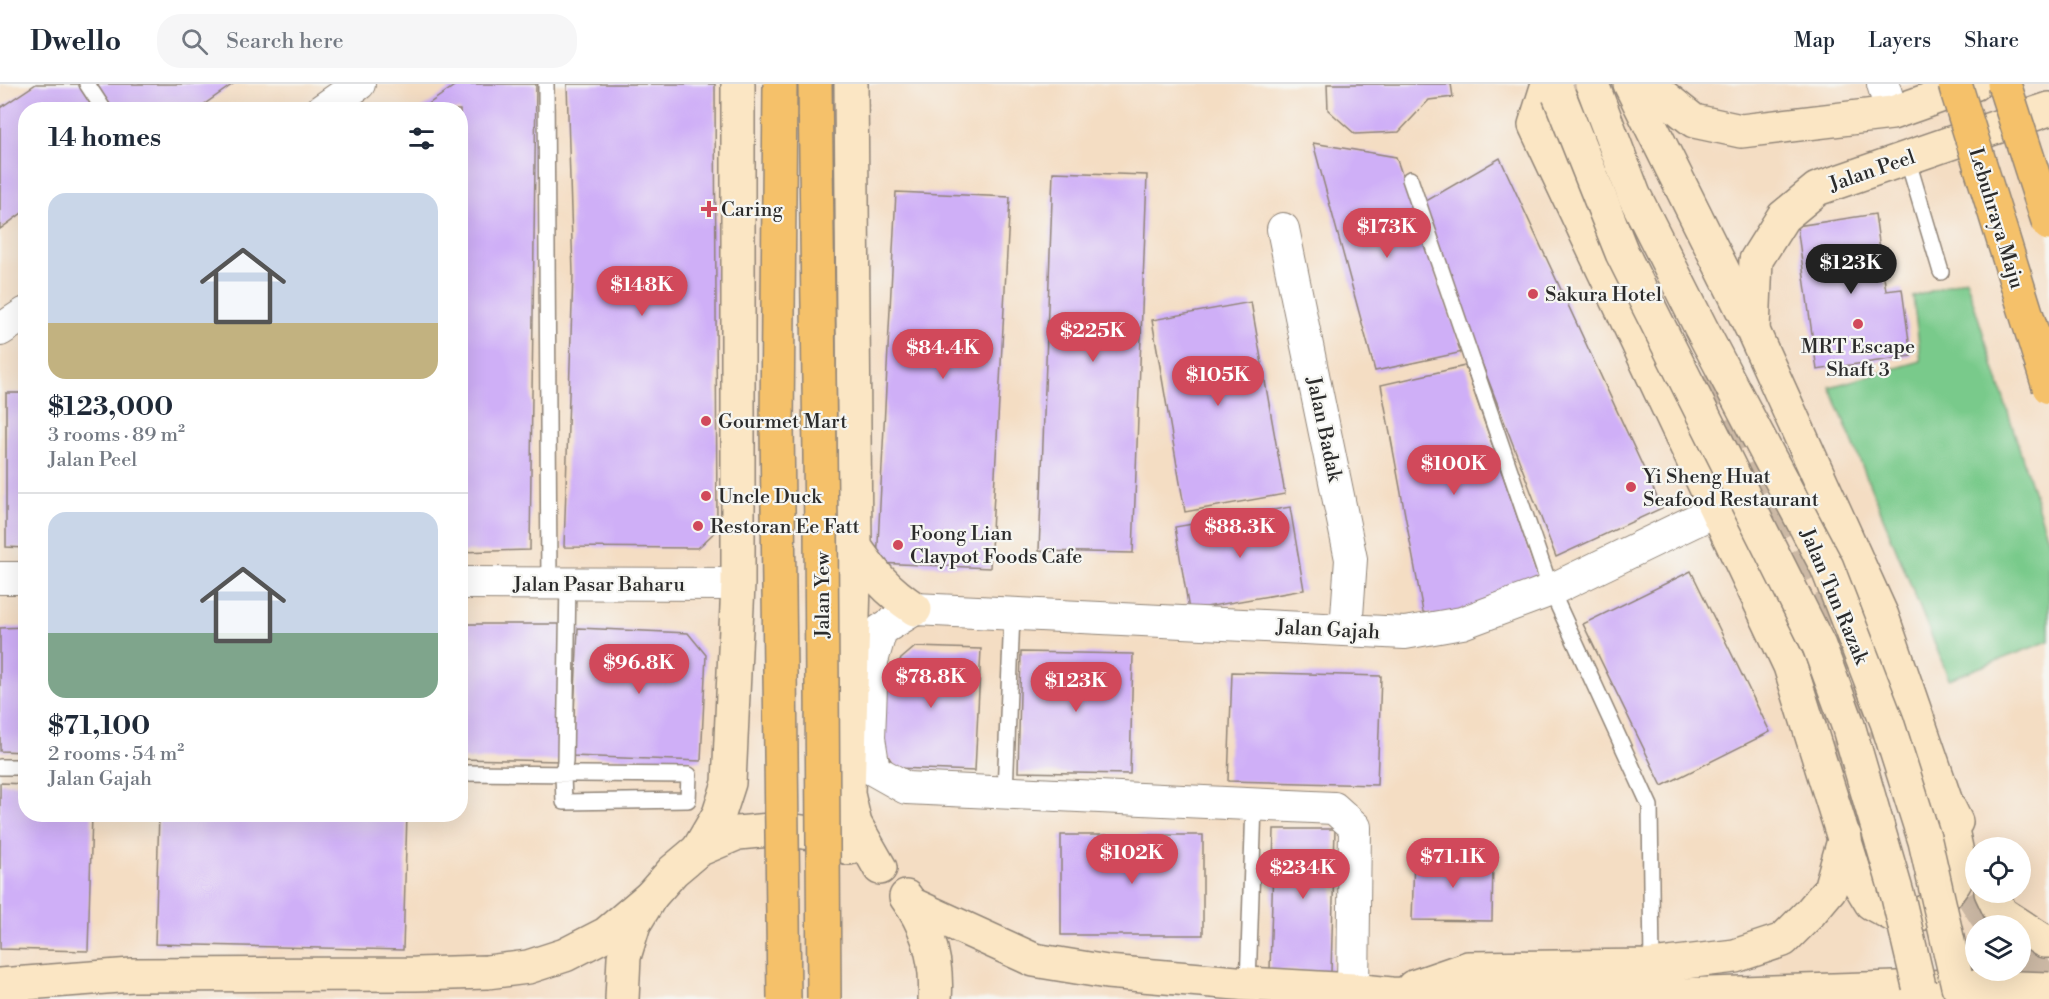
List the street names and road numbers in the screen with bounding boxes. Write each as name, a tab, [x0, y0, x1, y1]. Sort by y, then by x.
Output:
street label: Jalan Peel	[1825, 145, 1919, 198]
street label: Lebuhraya Maju	[1962, 145, 2029, 293]
street label: Jalan Badak	[1300, 374, 1347, 486]
street label: Jalan Tun Razak	[1793, 524, 1874, 670]
street label: Jalan Yew	[811, 551, 836, 639]
street label: Jalan Pasar Baharu	[512, 573, 686, 598]
street label: Jalan Gajah	[1274, 615, 1381, 646]

